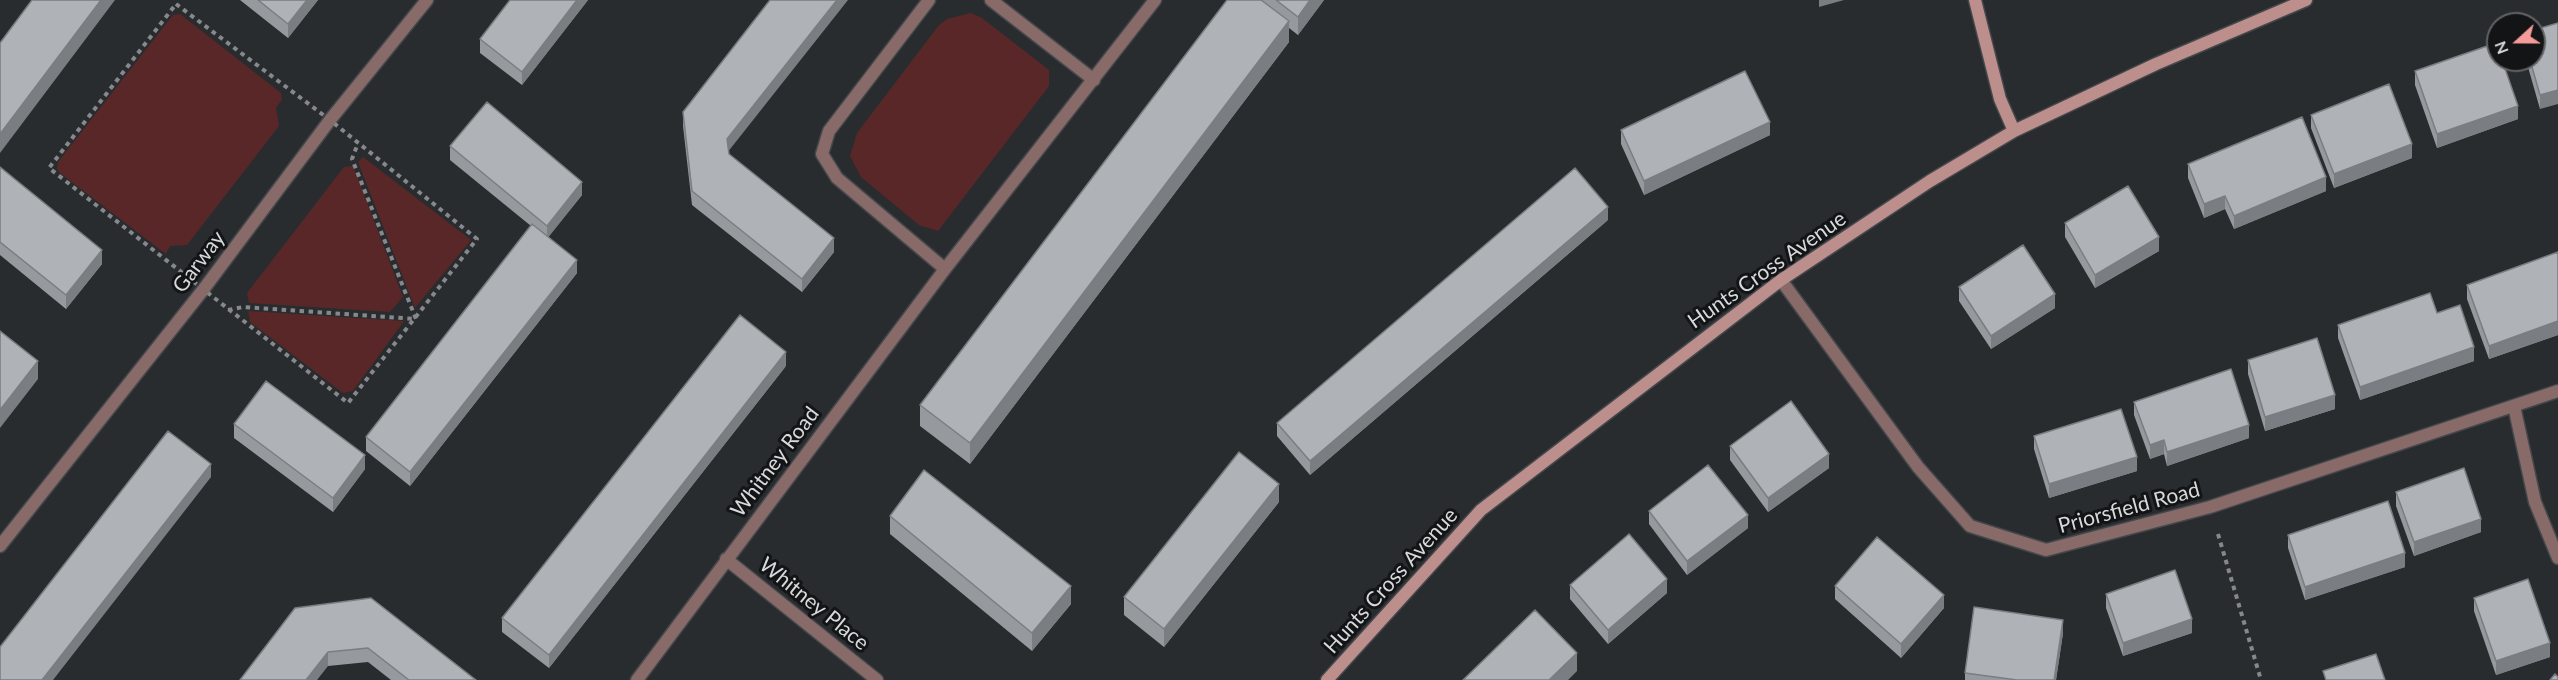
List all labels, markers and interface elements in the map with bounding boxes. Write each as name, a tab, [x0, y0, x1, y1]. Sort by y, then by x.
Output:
north arrow	[2486, 12, 2546, 72]
text: N	[2490, 39, 2512, 57]
street label: Hunts Cross Avenue	[1683, 206, 1851, 334]
street label: Garway	[168, 226, 230, 298]
street label: Whitney Road	[725, 402, 825, 522]
street label: Priorsfield Road	[2055, 477, 2203, 539]
street label: Hunts Cross Avenue	[1319, 503, 1463, 659]
street label: Whitney Place	[754, 552, 874, 656]

